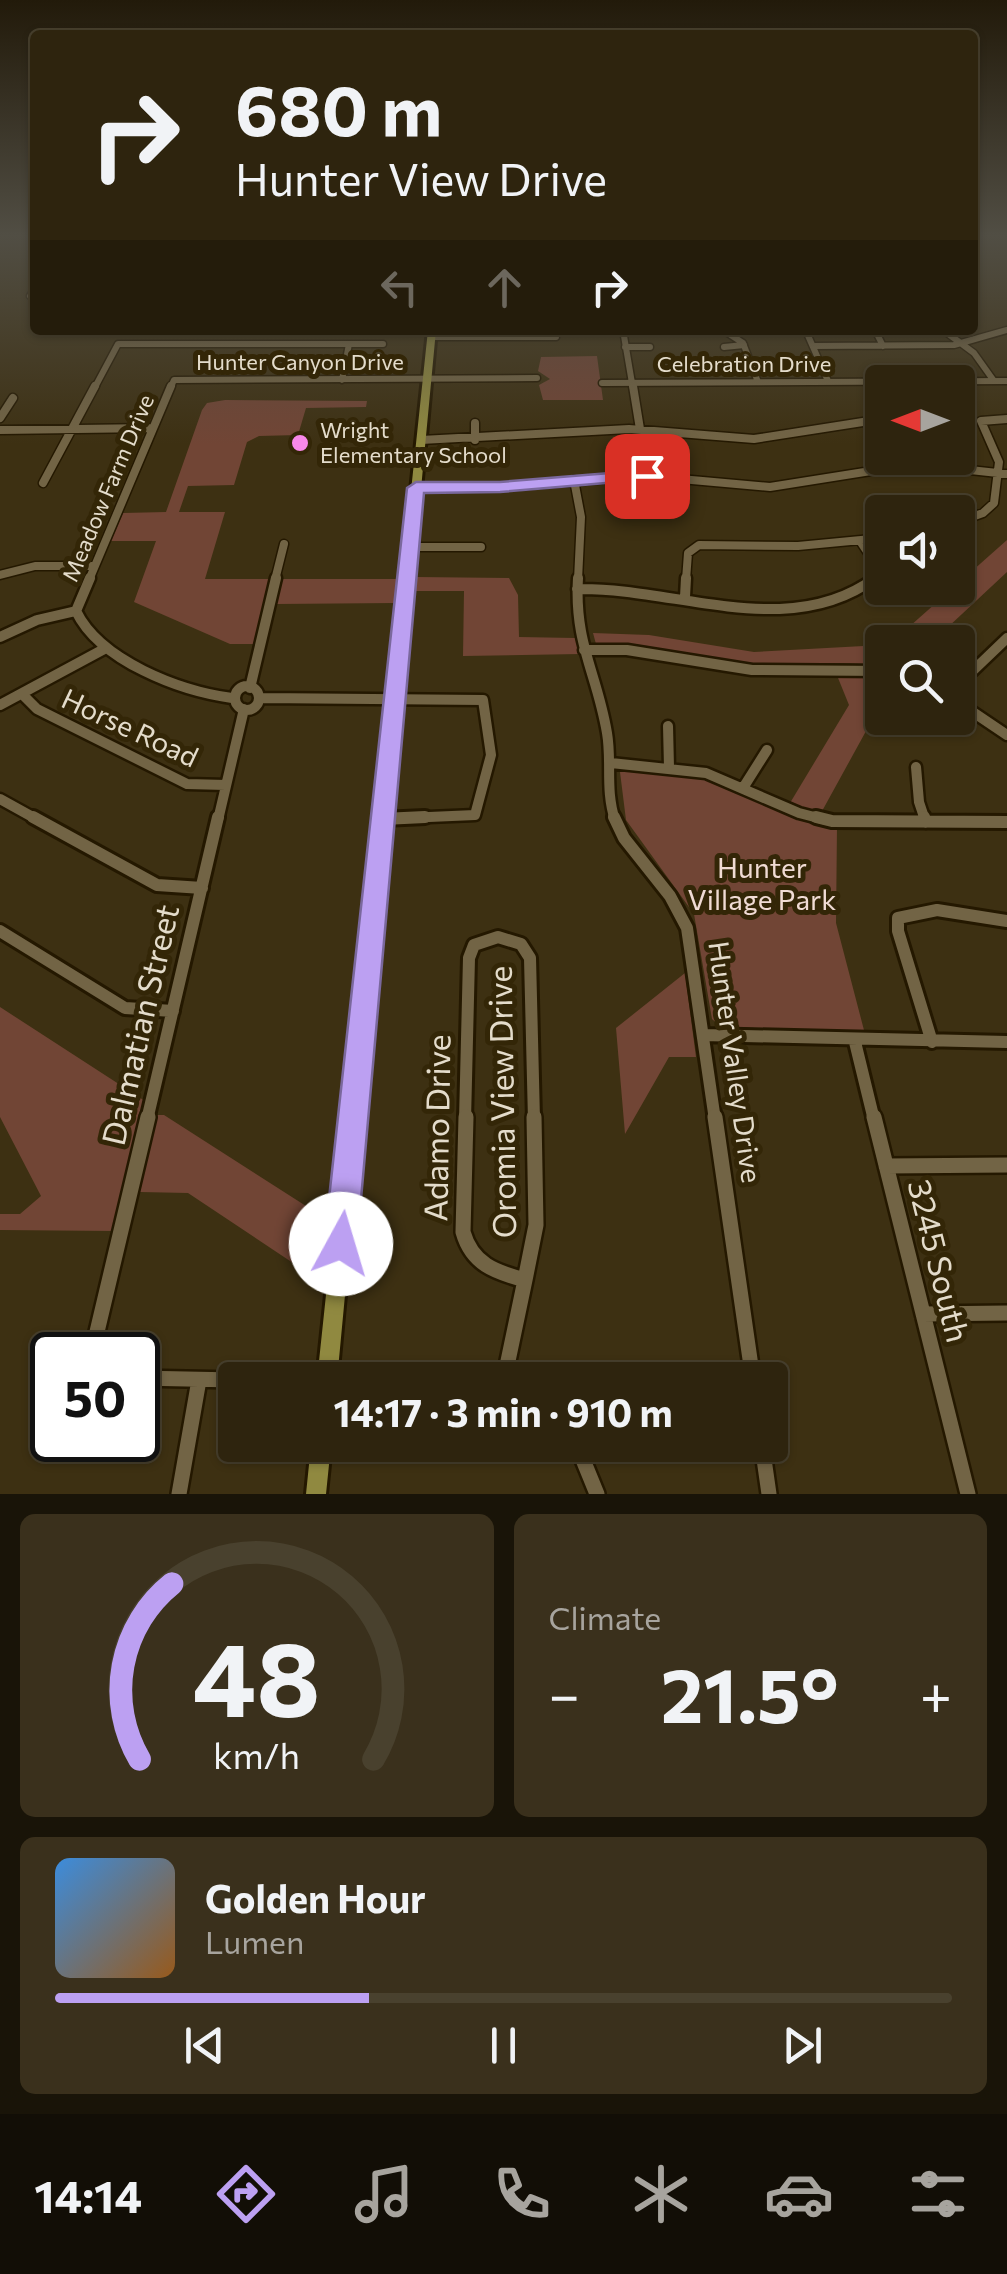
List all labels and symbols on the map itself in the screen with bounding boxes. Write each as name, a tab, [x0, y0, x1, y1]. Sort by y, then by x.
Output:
street label: Hunter Canyon Drive	[196, 348, 404, 375]
street label: Celebration Drive	[657, 350, 831, 377]
north arrow	[865, 365, 975, 475]
street label: Meadow Farm Drive	[56, 390, 159, 585]
place label: Wright Elementary School	[320, 416, 507, 468]
marker: Wright Elementary School	[289, 432, 311, 454]
pin	[605, 434, 690, 519]
street label: Horse Road	[57, 681, 204, 773]
park label: Hunter Village Park	[688, 850, 836, 916]
street label: Dalmatian Street	[92, 900, 186, 1149]
street label: Hunter Valley Drive	[702, 939, 770, 1185]
street label: Oromia View Drive	[479, 966, 523, 1238]
street label: Adamo Drive	[414, 1034, 458, 1222]
street label: 3245 South	[900, 1175, 979, 1346]
position arrow	[289, 1192, 393, 1296]
speed limit sign: 50	[30, 1332, 160, 1462]

